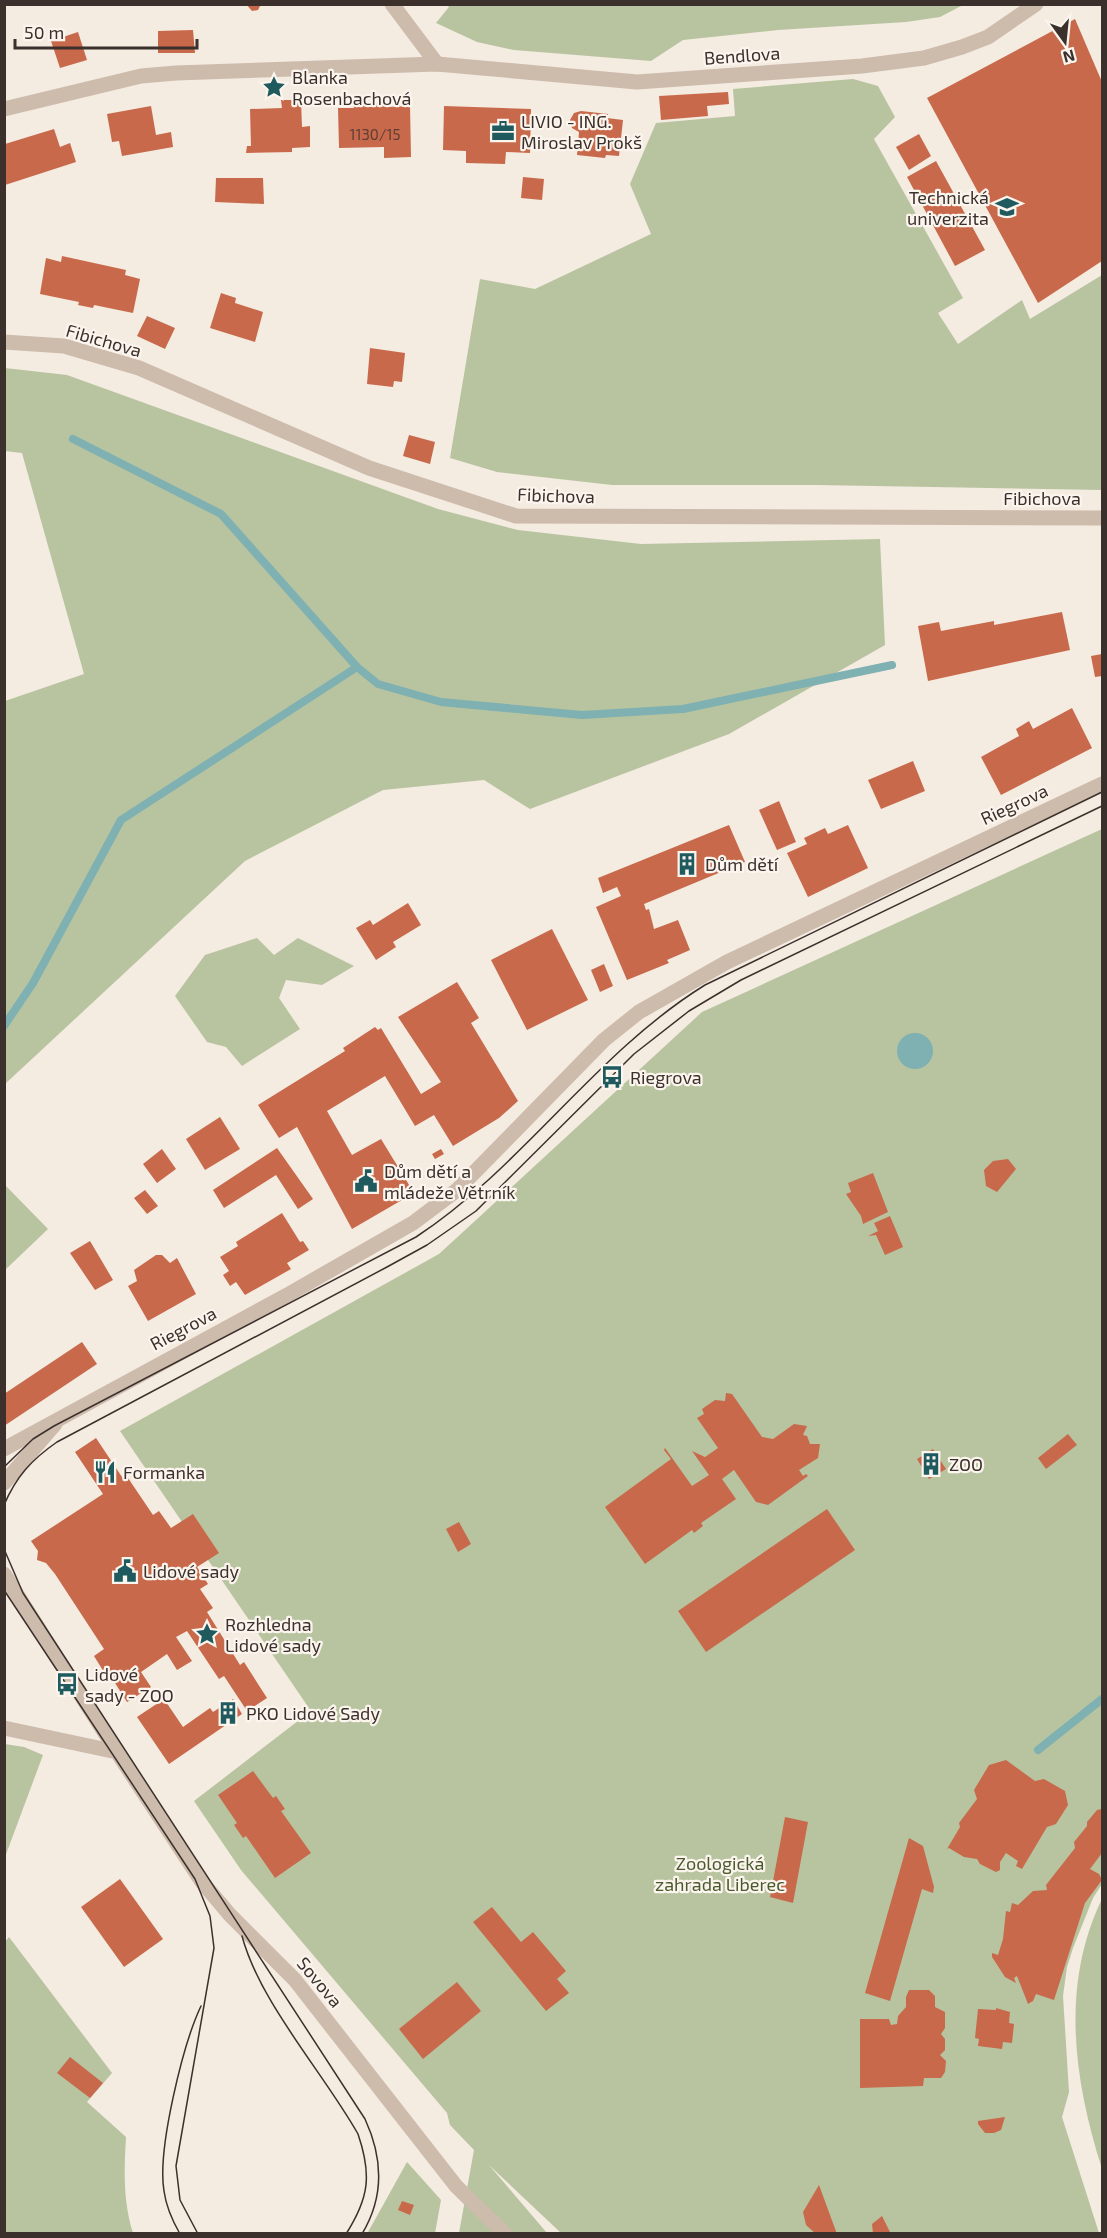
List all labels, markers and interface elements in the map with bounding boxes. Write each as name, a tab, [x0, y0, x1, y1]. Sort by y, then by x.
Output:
scale bar	[15, 12, 196, 50]
north arrow	[1035, 12, 1095, 72]
text: 50 m	[24, 21, 64, 43]
street label: Bendlova	[703, 41, 781, 69]
text: N	[1061, 46, 1077, 68]
place label: Blanka Rosenbachová	[292, 66, 411, 109]
place icon: Blanka Rosenbachová	[261, 74, 287, 100]
place label: LIVIO - ING. Miroslav Prokš	[521, 110, 642, 153]
office icon: LIVIO - ING. Miroslav Prokš	[490, 118, 516, 144]
house number: 1130/15	[349, 125, 401, 143]
place label: Technická univerzita	[907, 186, 989, 229]
school or university icon: Technická univerzita	[994, 194, 1020, 220]
street label: Fibichova	[64, 319, 144, 361]
street label: Fibichova	[517, 483, 595, 507]
street label: Fibichova	[1003, 487, 1081, 509]
street label: Riegrova	[977, 779, 1051, 829]
building icon: Dům dětí	[674, 851, 700, 877]
place label: Dům dětí	[705, 853, 779, 875]
bus stop icon: Riegrova	[599, 1064, 625, 1090]
place label: Riegrova	[630, 1066, 702, 1088]
place label: Dům dětí a mládeže Větrník	[384, 1160, 516, 1203]
public building icon: Dům dětí a mládeže Větrník	[353, 1168, 379, 1194]
street label: Riegrova	[146, 1301, 220, 1355]
building icon: ZOO	[918, 1451, 944, 1477]
place label: ZOO	[949, 1453, 983, 1475]
restaurant icon: Formanka	[92, 1459, 118, 1485]
place label: Formanka	[123, 1461, 205, 1483]
public building icon: Lidové sady	[112, 1558, 138, 1584]
place label: Lidové sady	[143, 1560, 240, 1582]
place label: Rozhledna Lidové sady	[225, 1613, 322, 1656]
place icon: Rozhledna Lidové sady	[194, 1621, 220, 1647]
place label: Lidové sady - ZOO	[85, 1663, 174, 1706]
bus stop icon: Lidové sady - ZOO	[54, 1671, 80, 1697]
building icon: PKO Lidové Sady	[215, 1700, 241, 1726]
place label: PKO Lidové Sady	[246, 1702, 380, 1724]
park label: Zoologická zahrada Liberec	[655, 1852, 785, 1895]
street label: Sovova	[293, 1952, 347, 2012]

